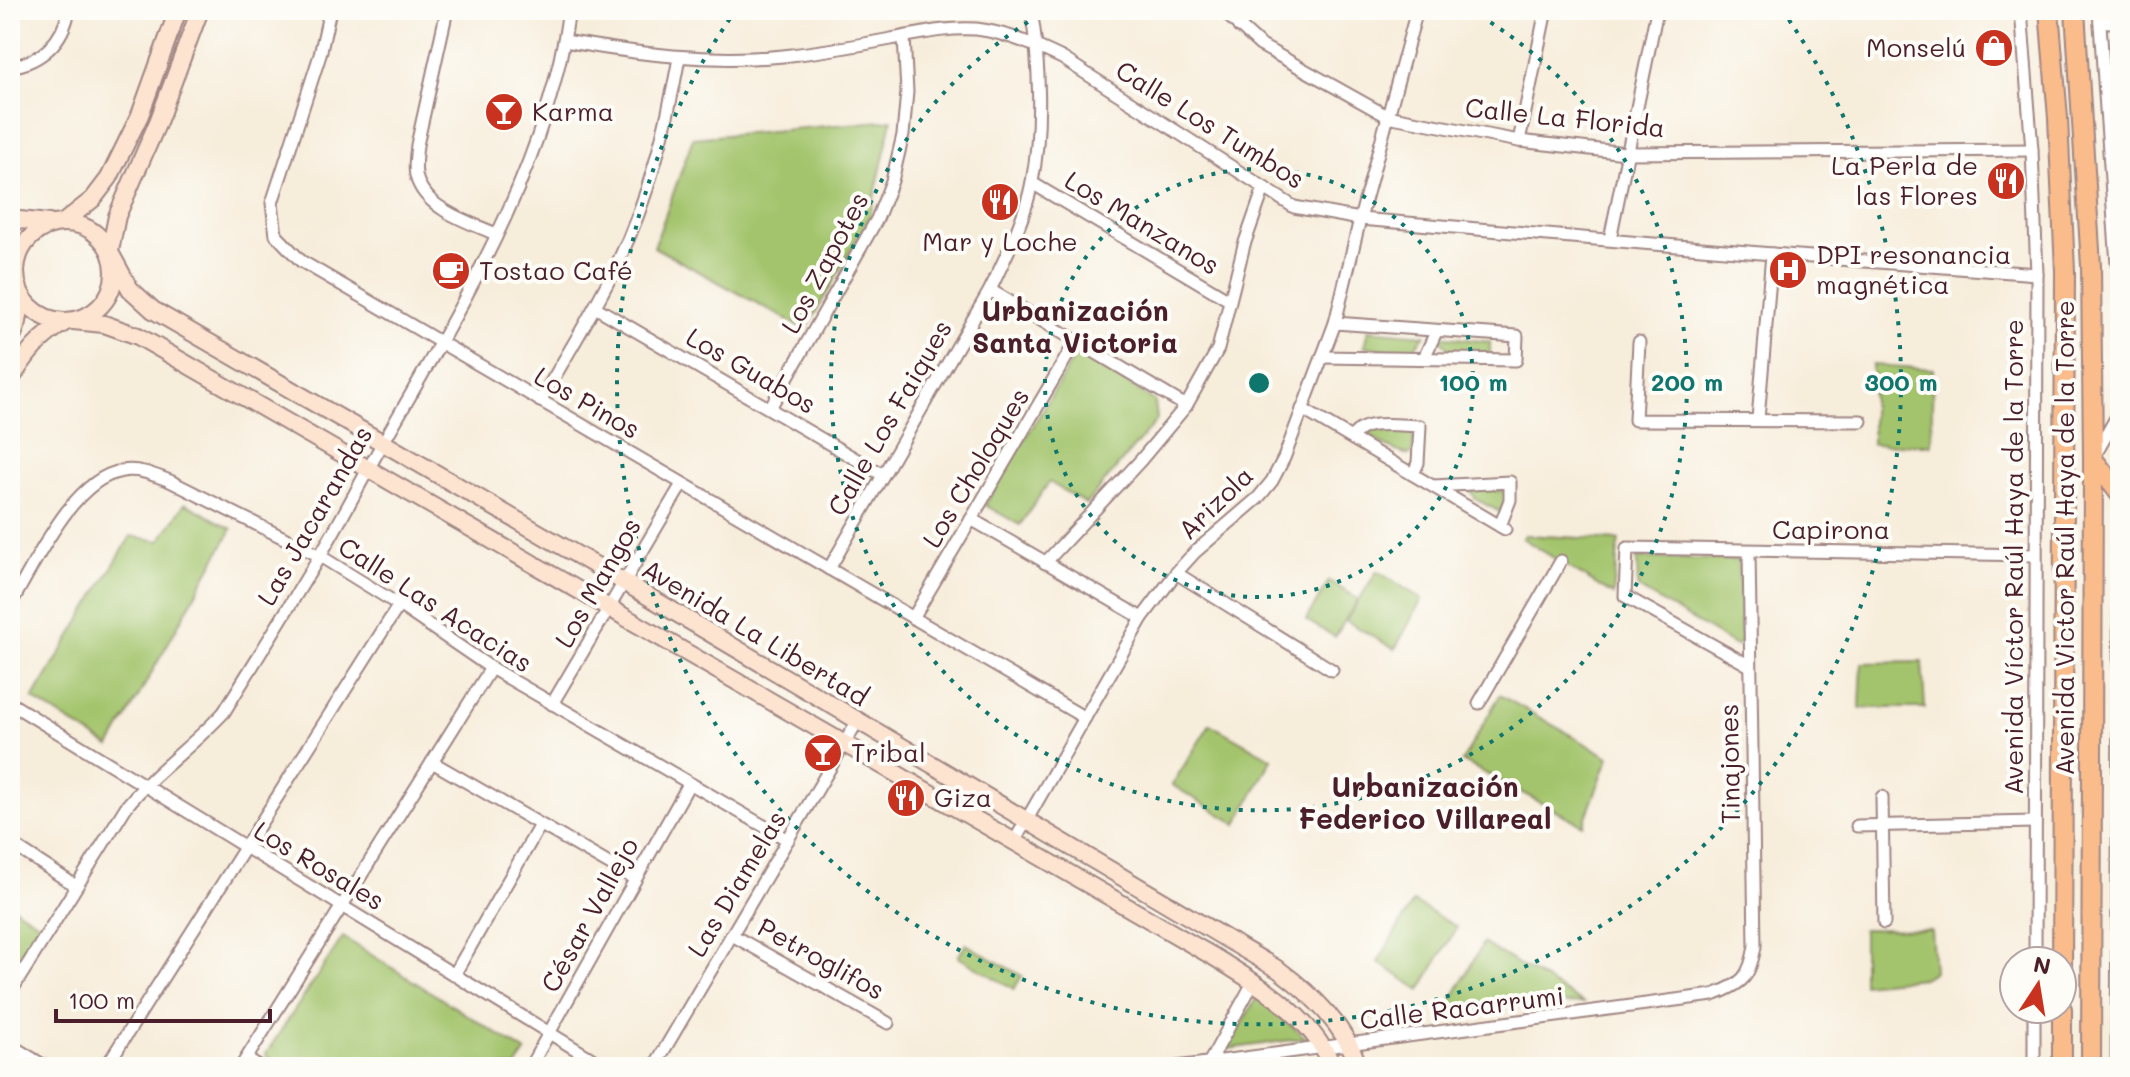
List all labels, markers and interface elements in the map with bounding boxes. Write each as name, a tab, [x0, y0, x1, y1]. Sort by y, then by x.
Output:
shop icon: Monselú	[1973, 27, 2015, 69]
place label: Monselú	[1866, 30, 1966, 64]
street label: Calle Los Tumbos	[1110, 52, 1311, 196]
street label: Calle La Florida	[1464, 90, 1667, 144]
bar icon: Karma	[483, 91, 525, 133]
place label: Karma	[532, 94, 614, 128]
place label: La Perla de las Flores	[1831, 148, 1978, 212]
restaurant icon: La Perla de las Flores	[1985, 160, 2027, 202]
street label: Los Manzanos	[1059, 163, 1226, 282]
restaurant icon: Mar y Loche	[979, 181, 1021, 223]
street label: Los Zapotes	[773, 186, 876, 339]
place label: Mar y Loche	[922, 224, 1078, 258]
place label: DPI resonancia magnética	[1816, 237, 2011, 301]
hospital icon: DPI resonancia magnética	[1767, 249, 1809, 291]
cafe icon: Tostao Café	[430, 250, 472, 292]
place label: Tostao Café	[479, 253, 633, 287]
district label: Urbanización Santa Victoria	[972, 292, 1178, 360]
street label: Avenida Victor Raúl Haya de la Torre	[2047, 300, 2081, 776]
street label: Calle Los Faiques	[819, 313, 959, 522]
street label: Los Guabos	[680, 319, 823, 421]
street label: Avenida Víctor Raúl Haya de la Torre	[1996, 319, 2030, 795]
street label: Los Pinos	[529, 358, 646, 446]
text: 100 m	[1438, 366, 1508, 397]
text: 200 m	[1651, 366, 1723, 397]
text: 300 m	[1865, 366, 1937, 397]
centre of rings	[1245, 369, 1273, 397]
street label: Los Choloques	[914, 381, 1036, 553]
street label: Las Jacarandas	[249, 420, 379, 611]
street label: Arizola	[1171, 458, 1260, 546]
street label: Los Mangos	[546, 511, 648, 654]
street label: Capirona	[1772, 512, 1890, 546]
street label: Calle Las Acacias	[332, 529, 539, 680]
street label: Avenida La Libertad	[636, 551, 875, 713]
street label: Tinajones	[1711, 704, 1747, 824]
bar icon: Tribal	[802, 732, 844, 774]
place label: Tribal	[851, 735, 926, 769]
district label: Urbanización Federico Villareal	[1298, 768, 1552, 836]
restaurant icon: Giza	[885, 777, 927, 819]
place label: Giza	[934, 780, 992, 814]
street label: Las Diamelas	[679, 804, 793, 963]
street label: Los Rosales	[248, 813, 391, 917]
street label: César Vallejo	[533, 831, 646, 998]
street label: Petroglifos	[752, 909, 891, 1007]
north arrow	[1998, 945, 2078, 1025]
text: N	[2031, 949, 2053, 981]
scale bar	[56, 973, 270, 1023]
street label: Calle Racarrumi	[1358, 978, 1566, 1036]
text: 100 m	[68, 984, 135, 1015]

